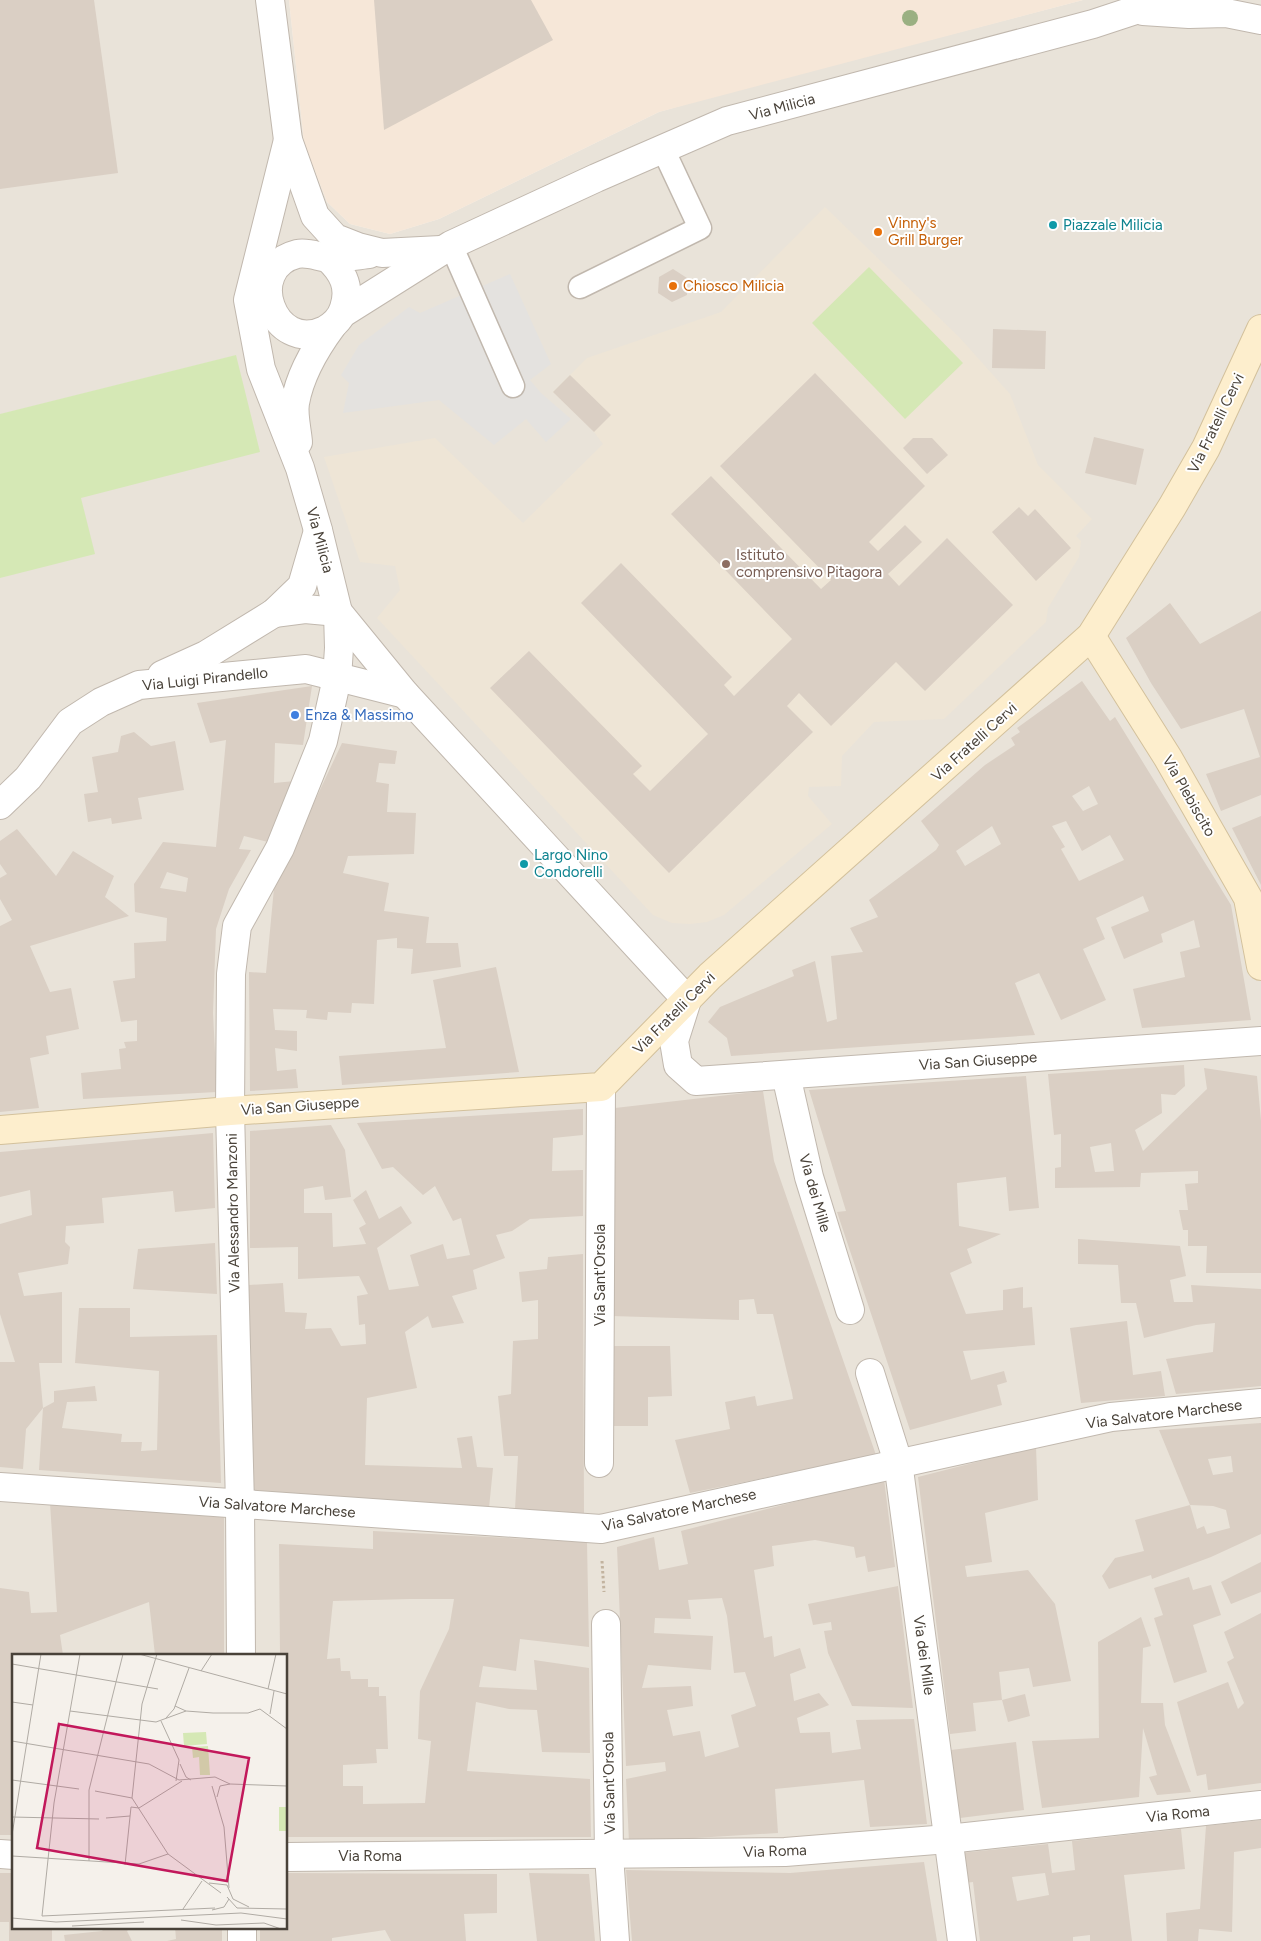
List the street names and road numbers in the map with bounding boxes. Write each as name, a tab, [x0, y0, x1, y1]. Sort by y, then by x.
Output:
street label: Via Milicia	[747, 90, 817, 124]
street label: Via Fratelli Cervi	[1184, 370, 1248, 476]
street label: Via Milicia	[303, 505, 337, 575]
street label: Via Luigi Pirandello	[141, 663, 269, 695]
street label: Via Fratelli Cervi	[928, 699, 1020, 785]
street label: Via Plebiscito	[1159, 752, 1220, 840]
street label: Via Fratelli Cervi	[629, 968, 719, 1058]
street label: Via San Giuseppe	[918, 1048, 1038, 1074]
street label: Via San Giuseppe	[240, 1093, 360, 1119]
street label: Via Alessandro Manzoni	[223, 1133, 243, 1293]
street label: Via dei Mille	[795, 1152, 835, 1234]
street label: Via Sant'Orsola	[591, 1224, 609, 1326]
street label: Via Salvatore Marchese	[1085, 1395, 1243, 1433]
street label: Via Salvatore Marchese	[600, 1485, 758, 1535]
street label: Via Salvatore Marchese	[198, 1493, 356, 1521]
street label: Via dei Mille	[909, 1614, 939, 1696]
street label: Via Sant'Orsola	[599, 1732, 619, 1834]
street label: Via Roma	[1145, 1802, 1211, 1826]
street label: Via Roma	[743, 1841, 807, 1861]
street label: Via Roma	[338, 1847, 402, 1865]

